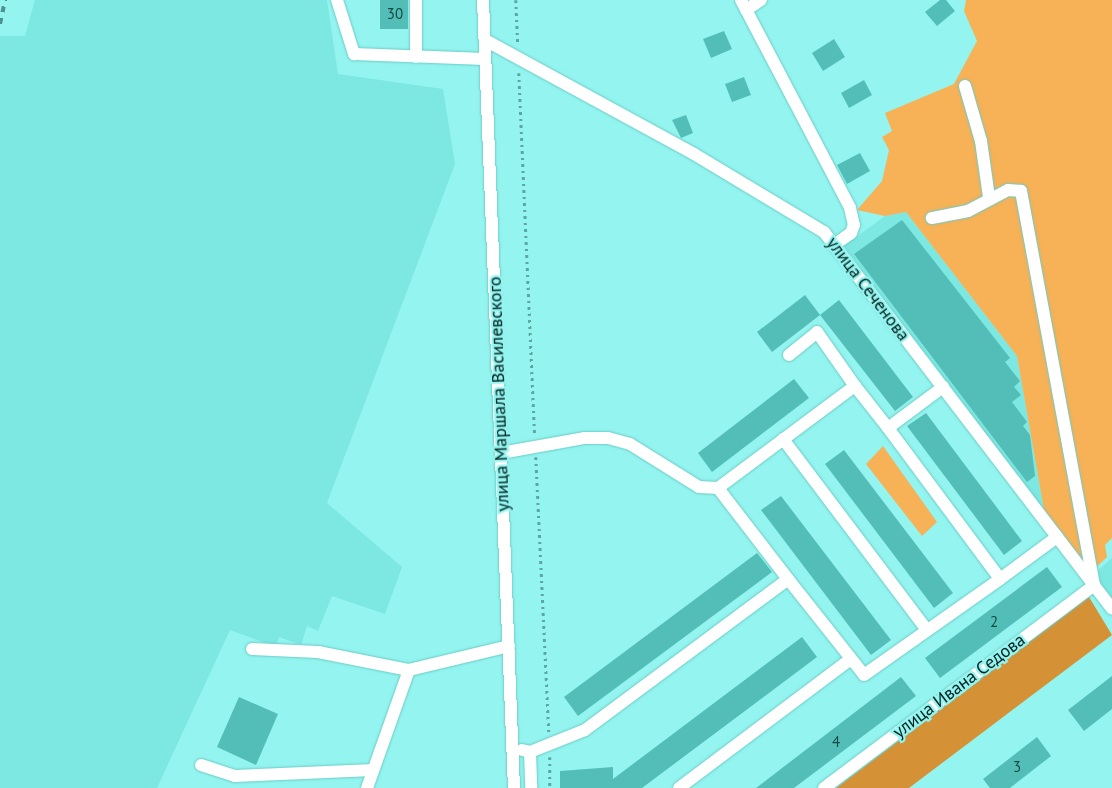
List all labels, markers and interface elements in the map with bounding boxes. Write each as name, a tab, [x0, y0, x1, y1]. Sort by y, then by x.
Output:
house number: 30	[387, 5, 403, 23]
street label: улица Сеченова	[822, 233, 914, 345]
street label: улица Маршала Василевского	[484, 276, 514, 512]
house number: 2	[990, 613, 998, 631]
street label: улица Ивана Седова	[889, 629, 1029, 743]
house number: 4	[832, 733, 840, 751]
house number: 3	[1013, 758, 1021, 776]

